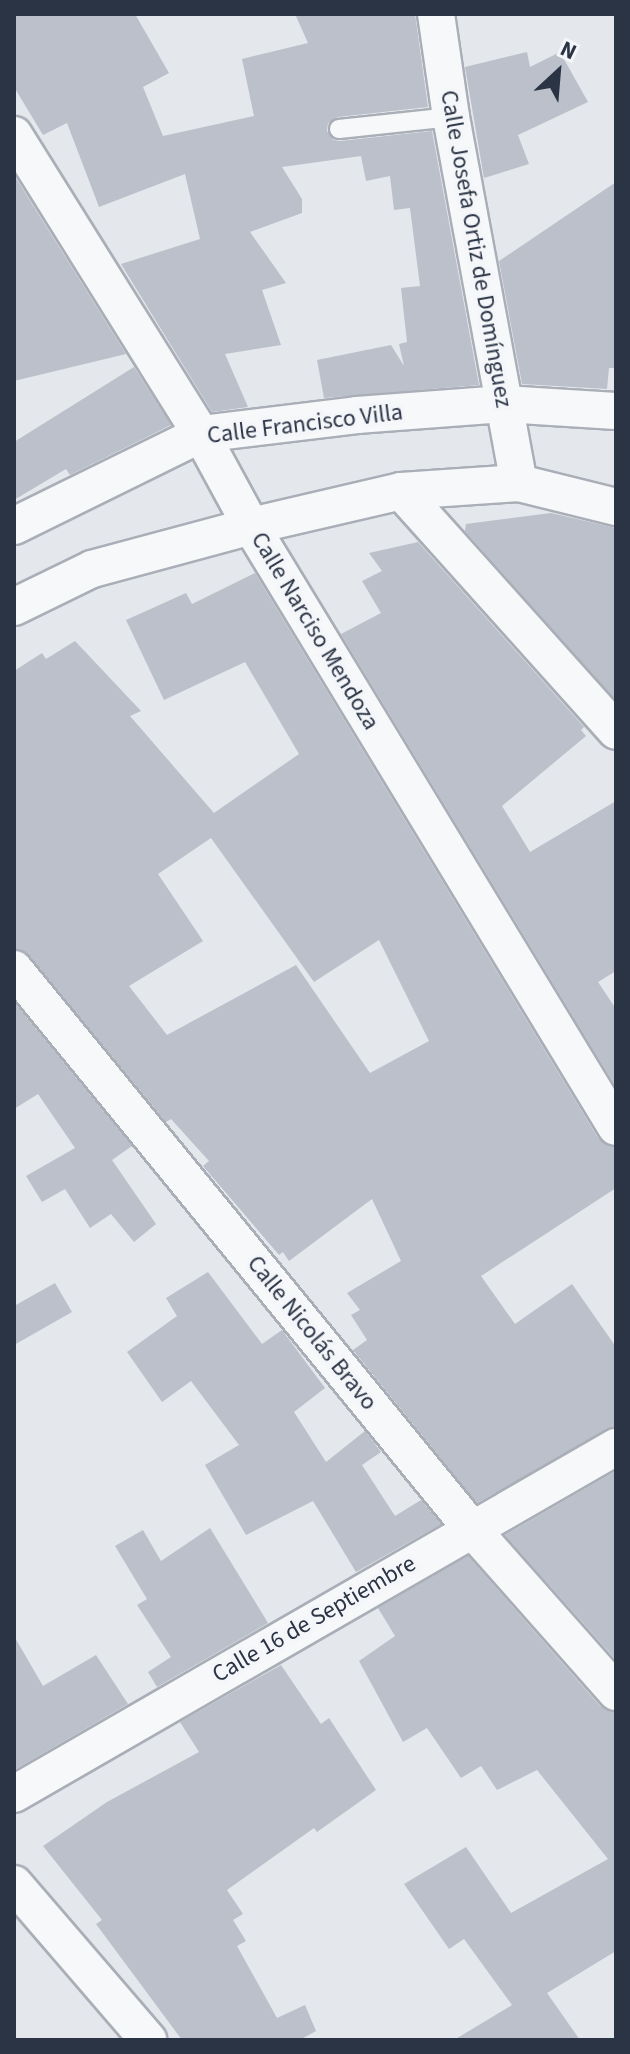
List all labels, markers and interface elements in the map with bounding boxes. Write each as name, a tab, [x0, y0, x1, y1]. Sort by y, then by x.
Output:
north arrow	[518, 32, 598, 112]
text: N	[555, 33, 582, 68]
street label: Calle Josefa Ortiz de Domínguez	[434, 88, 518, 410]
street label: Calle Francisco Villa	[206, 398, 404, 450]
street label: Calle Narciso Mendoza	[245, 527, 385, 735]
street label: Calle Nicolás Bravo	[241, 1250, 383, 1416]
street label: Calle 16 de Septiembre	[207, 1549, 421, 1689]

